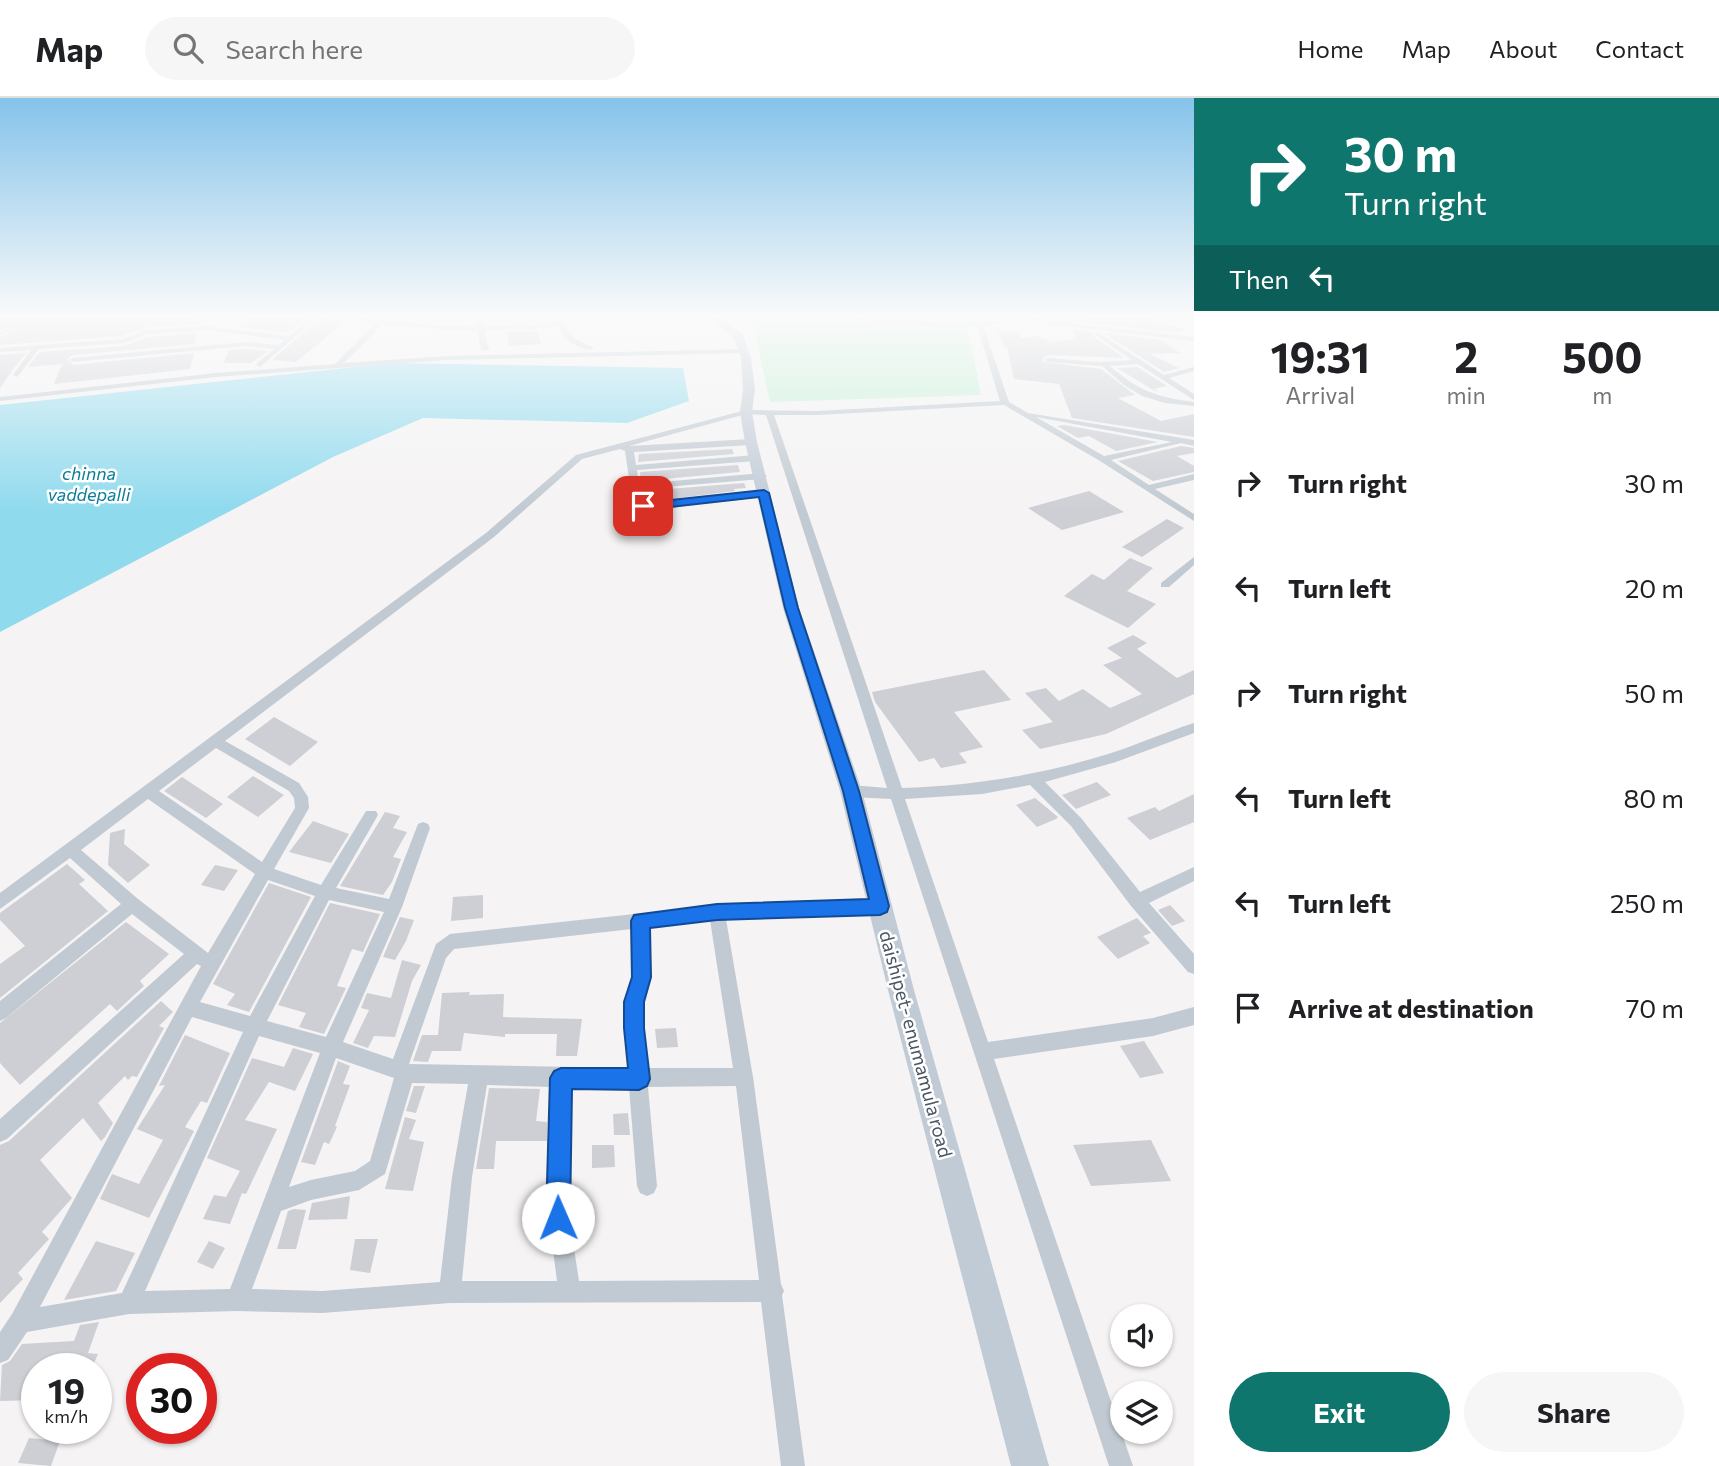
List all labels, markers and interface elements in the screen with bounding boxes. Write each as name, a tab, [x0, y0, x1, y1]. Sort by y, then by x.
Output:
search box	[145, 17, 635, 80]
text: Map	[35, 28, 103, 69]
icon: search	[169, 29, 207, 67]
text: Search here	[225, 33, 363, 64]
text: Home	[1298, 34, 1364, 63]
text: Map	[1402, 34, 1451, 63]
text: About	[1489, 34, 1557, 63]
text: Contact	[1595, 34, 1684, 63]
text: 30 m	[1344, 122, 1457, 182]
icon: right	[1229, 126, 1320, 217]
text: Turn right	[1344, 182, 1487, 222]
icon: left	[1303, 259, 1341, 297]
text: Then	[1229, 263, 1289, 294]
text: 19:31	[1271, 330, 1370, 382]
text: 2	[1454, 330, 1478, 382]
text: 500	[1562, 330, 1642, 382]
text: Arrival	[1285, 381, 1355, 409]
text: min	[1447, 381, 1486, 409]
text: m	[1592, 381, 1612, 409]
water label: chinna vaddepalli	[48, 462, 132, 505]
icon: right	[1229, 464, 1267, 502]
text: Turn right	[1288, 467, 1407, 498]
text: 30 m	[1625, 467, 1684, 498]
pin	[613, 476, 673, 536]
icon: arrive	[624, 487, 662, 525]
icon: left	[1229, 569, 1267, 607]
text: Turn left	[1288, 572, 1391, 603]
text: 20 m	[1625, 572, 1684, 603]
icon: right	[1229, 674, 1267, 712]
text: Turn right	[1288, 677, 1407, 708]
text: 50 m	[1624, 677, 1684, 708]
icon: left	[1229, 779, 1267, 817]
text: Turn left	[1288, 782, 1391, 813]
text: 80 m	[1624, 782, 1684, 813]
icon: left	[1229, 884, 1267, 922]
text: Turn left	[1288, 887, 1391, 918]
text: 250 m	[1610, 887, 1684, 918]
street label: daishipet- enumamula road	[875, 928, 958, 1160]
icon: arrive	[1229, 989, 1267, 1027]
text: Arrive at destination	[1288, 992, 1534, 1023]
text: 70 m	[1626, 992, 1684, 1023]
position arrow	[521, 1181, 595, 1255]
map controls	[1110, 1304, 1173, 1444]
button: sound	[1110, 1304, 1173, 1367]
speed limit sign: 30	[126, 1353, 217, 1444]
text: 19	[48, 1368, 85, 1411]
button: Exit	[1229, 1372, 1450, 1452]
button: Share	[1464, 1372, 1684, 1452]
button: layers	[1110, 1381, 1173, 1444]
text: km/h	[45, 1405, 88, 1427]

